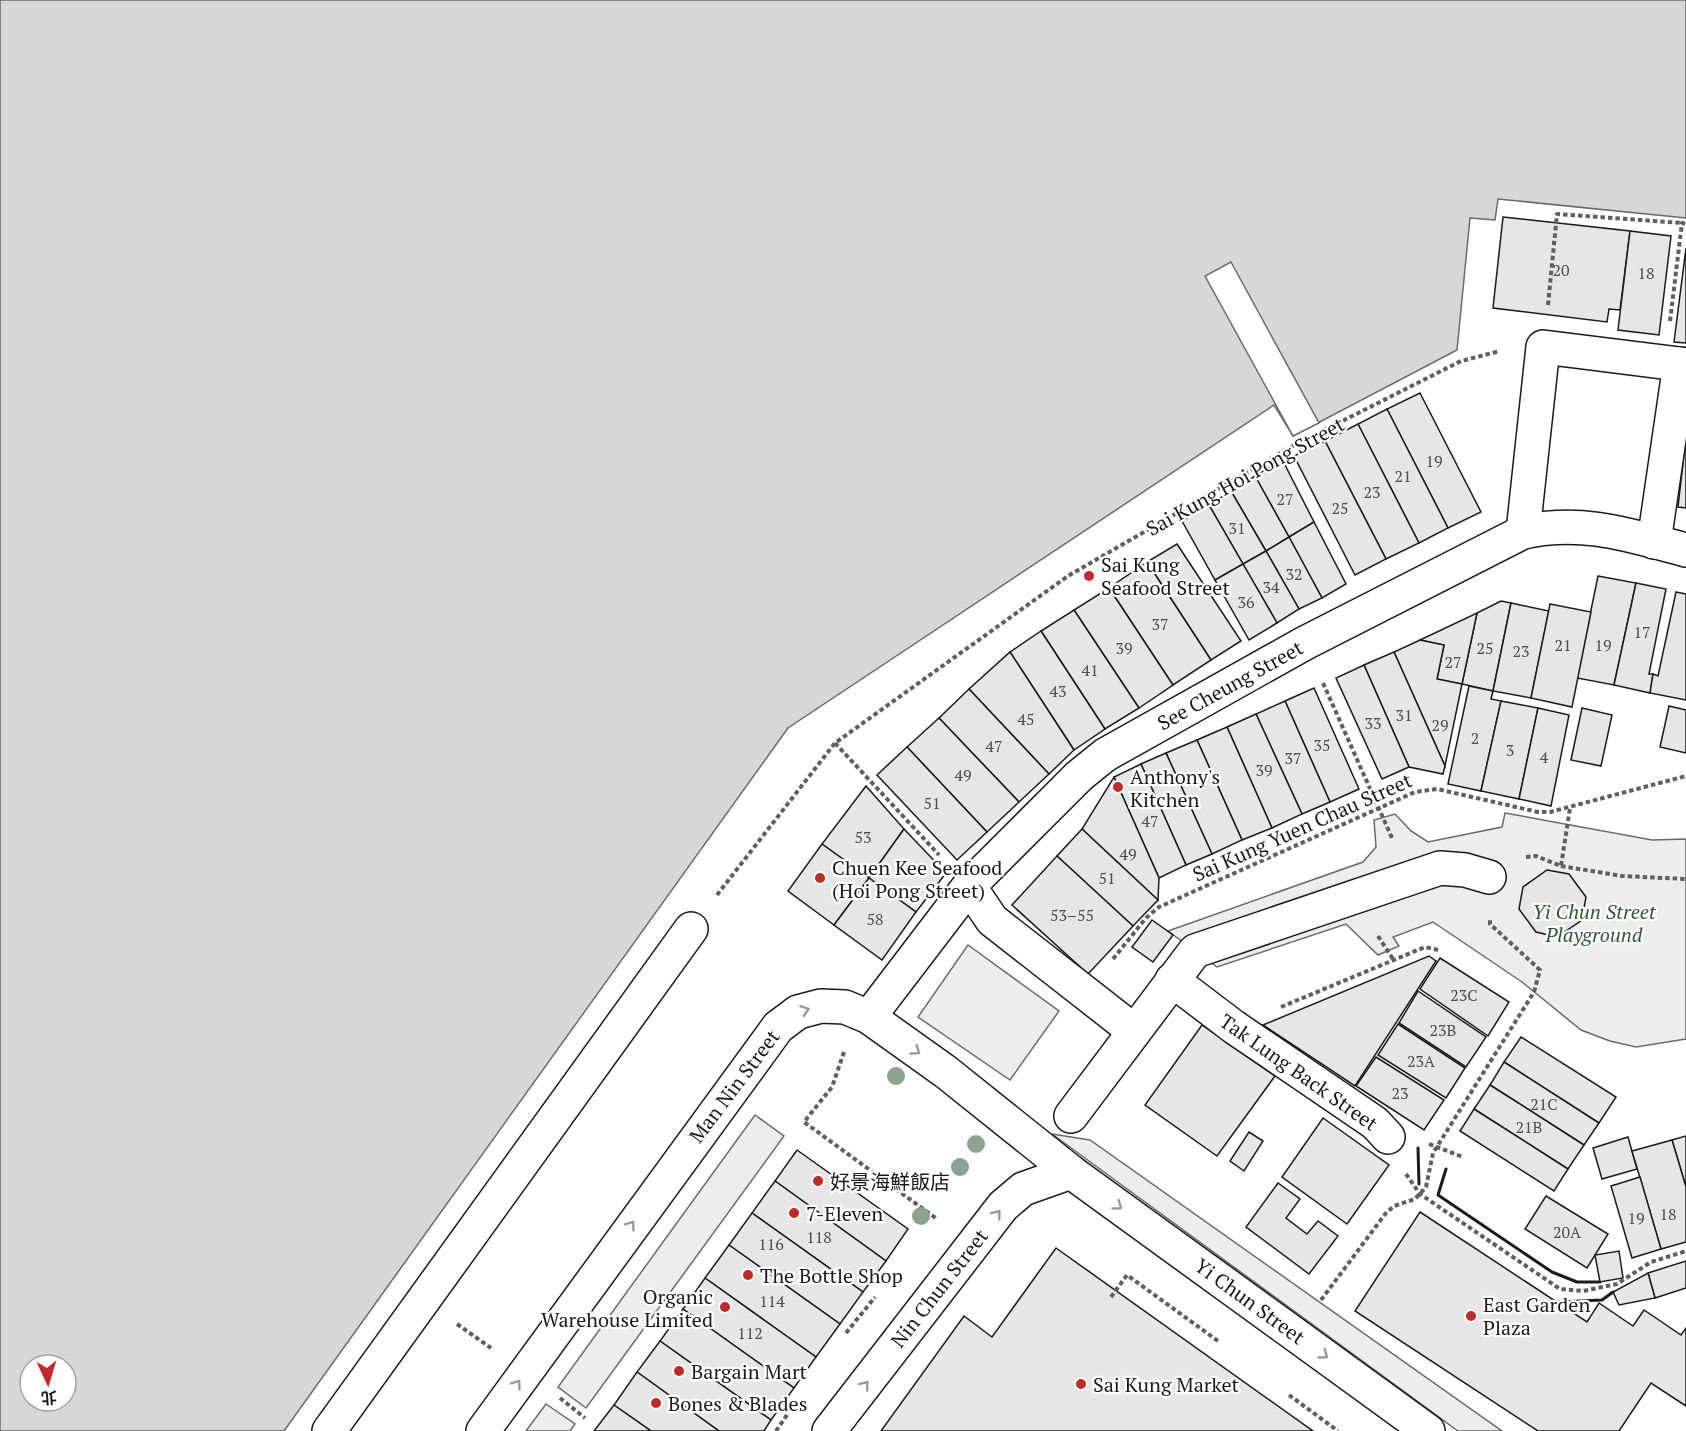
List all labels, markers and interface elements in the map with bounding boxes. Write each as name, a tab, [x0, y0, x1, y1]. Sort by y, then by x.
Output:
house number: 20	[1552, 259, 1570, 281]
house number: 18	[1637, 262, 1655, 284]
street label: Sai Kung Hoi Pong Street	[1141, 410, 1350, 542]
house number: 19	[1425, 450, 1443, 472]
house number: 21	[1394, 465, 1412, 487]
house number: 23	[1363, 481, 1381, 503]
house number: 27	[1276, 488, 1294, 510]
house number: 25	[1331, 497, 1349, 519]
house number: 31	[1228, 517, 1246, 539]
place label: Sai Kung Seafood Street	[1101, 551, 1230, 601]
house number: 32	[1285, 563, 1303, 585]
marker: Sai Kung Seafood Street	[1082, 569, 1096, 583]
house number: 34	[1262, 576, 1280, 598]
house number: 36	[1237, 591, 1255, 613]
house number: 37	[1151, 613, 1169, 635]
house number: 17	[1633, 621, 1651, 643]
street label: See Cheung Street	[1152, 634, 1308, 736]
house number: 21	[1554, 634, 1572, 656]
house number: 19	[1594, 634, 1612, 656]
house number: 39	[1115, 637, 1133, 659]
house number: 25	[1476, 637, 1494, 659]
house number: 23	[1512, 640, 1530, 662]
house number: 27	[1444, 651, 1462, 673]
house number: 41	[1081, 659, 1099, 681]
house number: 43	[1049, 680, 1067, 702]
house number: 31	[1395, 704, 1413, 726]
house number: 45	[1017, 708, 1035, 730]
house number: 33	[1364, 712, 1382, 734]
house number: 29	[1431, 714, 1449, 736]
house number: 2	[1471, 727, 1479, 749]
house number: 35	[1313, 734, 1331, 756]
house number: 47	[985, 735, 1003, 757]
house number: 3	[1506, 739, 1514, 761]
house number: 4	[1540, 746, 1549, 768]
house number: 37	[1284, 747, 1302, 769]
house number: 39	[1255, 759, 1273, 781]
place label: Anthony's Kitchen	[1130, 763, 1220, 813]
house number: 49	[954, 764, 972, 786]
street label: Sai Kung Yuen Chau Street	[1188, 766, 1416, 888]
marker: Anthony's Kitchen	[1111, 780, 1125, 794]
house number: 51	[923, 792, 941, 814]
house number: 47	[1141, 810, 1159, 832]
house number: 53	[854, 826, 872, 848]
house number: 49	[1119, 843, 1137, 865]
place label: Chuen Kee Seafood (Hoi Pong Street)	[832, 854, 1002, 904]
house number: 51	[1098, 867, 1116, 889]
marker: Chuen Kee Seafood (Hoi Pong Street)	[813, 871, 827, 885]
park label: Yi Chun Street Playground	[1532, 898, 1657, 948]
house number: 53–55	[1050, 904, 1094, 926]
house number: 58	[866, 908, 884, 930]
house number: 23C	[1450, 984, 1478, 1006]
one-way arrow	[799, 1005, 810, 1018]
street label: Tak Lung Back Street	[1215, 1007, 1384, 1137]
house number: 23B	[1430, 1019, 1456, 1041]
street label: Man Nin Street	[683, 1024, 786, 1148]
one-way arrow	[910, 1044, 921, 1055]
house number: 23A	[1407, 1050, 1435, 1072]
house number: 23	[1391, 1082, 1409, 1104]
house number: 21C	[1530, 1093, 1558, 1115]
house number: 21B	[1516, 1116, 1542, 1138]
place label: 好景海鮮飯店	[830, 1168, 950, 1195]
marker: 好景海鮮飯店	[811, 1174, 825, 1188]
one-way arrow	[1112, 1199, 1123, 1210]
place label: 7-Eleven	[806, 1200, 883, 1227]
house number: 18	[1659, 1203, 1677, 1225]
marker: 7-Eleven	[787, 1206, 801, 1220]
house number: 19	[1627, 1207, 1645, 1229]
one-way arrow	[989, 1210, 1000, 1221]
one-way arrow	[624, 1221, 635, 1232]
house number: 20A	[1553, 1221, 1581, 1243]
street label: Nin Chun Street	[884, 1223, 994, 1353]
house number: 118	[806, 1226, 832, 1248]
house number: 116	[758, 1233, 784, 1255]
street label: Yi Chun Street	[1189, 1252, 1311, 1350]
place label: The Bottle Shop	[760, 1262, 903, 1289]
marker: The Bottle Shop	[741, 1268, 755, 1282]
place label: Organic Warehouse Limited	[541, 1283, 713, 1333]
house number: 114	[759, 1290, 785, 1312]
place label: East Garden Plaza	[1483, 1291, 1590, 1341]
marker: Organic Warehouse Limited	[718, 1300, 732, 1314]
marker: East Garden Plaza	[1464, 1309, 1478, 1323]
house number: 112	[737, 1322, 763, 1344]
one-way arrow	[1318, 1348, 1329, 1359]
north arrow	[18, 1353, 78, 1413]
place label: Bargain Mart	[691, 1358, 808, 1385]
marker: Bargain Mart	[672, 1364, 686, 1378]
place label: Sai Kung Market	[1093, 1371, 1240, 1398]
marker: Sai Kung Market	[1074, 1377, 1088, 1391]
one-way arrow	[510, 1379, 521, 1390]
one-way arrow	[857, 1380, 868, 1391]
text: 北	[40, 1386, 58, 1409]
place label: Bones & Blades	[668, 1390, 807, 1417]
marker: Bones & Blades	[649, 1396, 663, 1410]

